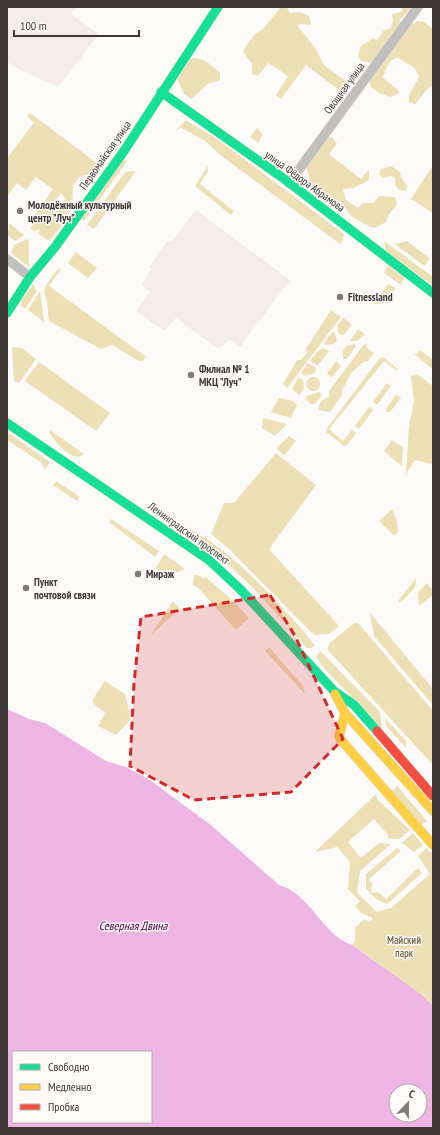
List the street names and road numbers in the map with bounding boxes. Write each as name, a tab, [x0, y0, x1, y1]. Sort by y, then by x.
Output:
street label: Овощная улица	[321, 60, 367, 116]
street label: Первомайская улица	[76, 118, 134, 192]
street label: улица Фёдора Абрамова	[262, 147, 348, 215]
street label: Ленинградский проспект	[145, 498, 233, 567]

